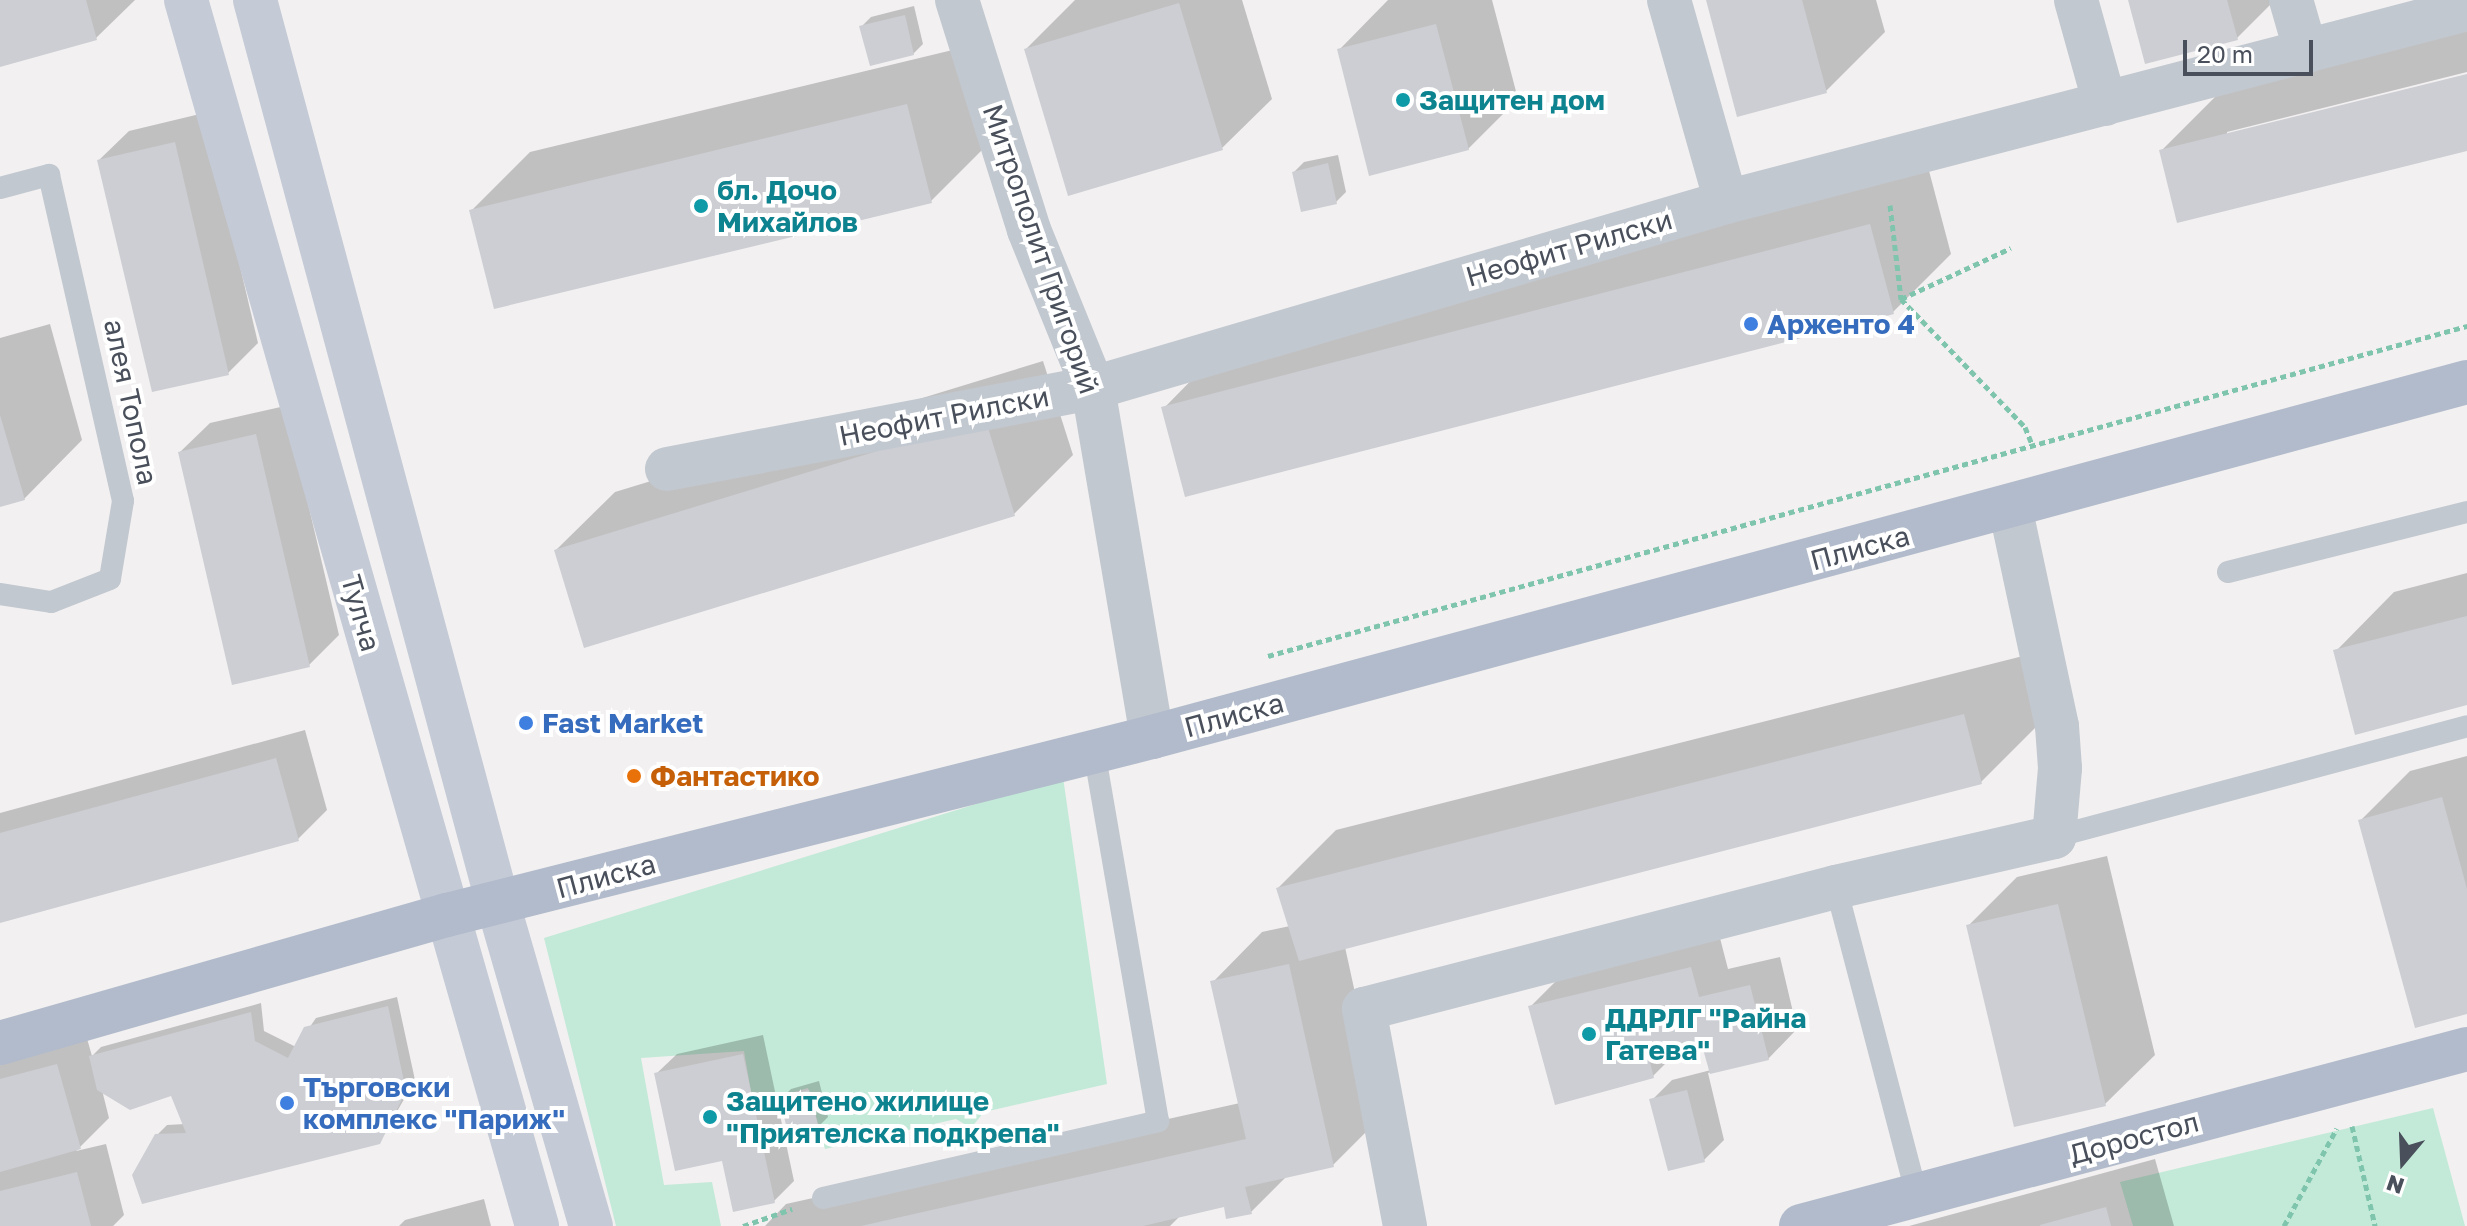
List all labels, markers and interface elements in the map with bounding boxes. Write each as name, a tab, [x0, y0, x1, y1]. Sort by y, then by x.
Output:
scale bar	[2187, 24, 2317, 74]
text: 20 m	[2197, 39, 2253, 68]
place label: Защитен дом	[1419, 83, 1605, 117]
marker: Защитен дом	[1394, 91, 1412, 109]
street label: Митрополит Григорий	[976, 100, 1106, 398]
place label: бл. Дочо Михайлов	[717, 173, 858, 239]
marker: бл. Дочо Михайлов	[692, 197, 710, 215]
street label: Неофит Рилски	[1462, 202, 1676, 294]
place label: Арженто 4	[1767, 307, 1915, 341]
marker: Арженто 4	[1742, 315, 1760, 333]
street label: алея Топола	[97, 316, 165, 488]
street label: Неофит Рилски	[836, 379, 1052, 453]
street label: Плиска	[1807, 519, 1913, 577]
street label: Тулча	[334, 571, 388, 655]
street label: Плиска	[1181, 686, 1287, 744]
place label: Fast Market	[542, 706, 703, 740]
marker: Fast Market	[517, 714, 535, 732]
place label: Фантастико	[650, 759, 820, 793]
marker: Фантастико	[625, 767, 643, 785]
street label: Плиска	[553, 847, 659, 905]
place label: ДДРЛГ "Райна Гатева"	[1605, 1001, 1807, 1067]
marker: ДДРЛГ "Райна Гатева"	[1580, 1025, 1598, 1043]
place label: Търговски комплекс "Париж"	[303, 1070, 565, 1136]
place label: Защитено жилище "Приятелска подкрепа"	[726, 1084, 1060, 1150]
marker: Търговски комплекс "Париж"	[278, 1094, 296, 1112]
street label: Доростол	[2066, 1105, 2202, 1171]
marker: Защитено жилище "Приятелска подкрепа"	[701, 1108, 719, 1126]
north arrow	[2363, 1122, 2443, 1202]
text: N	[2383, 1170, 2407, 1201]

